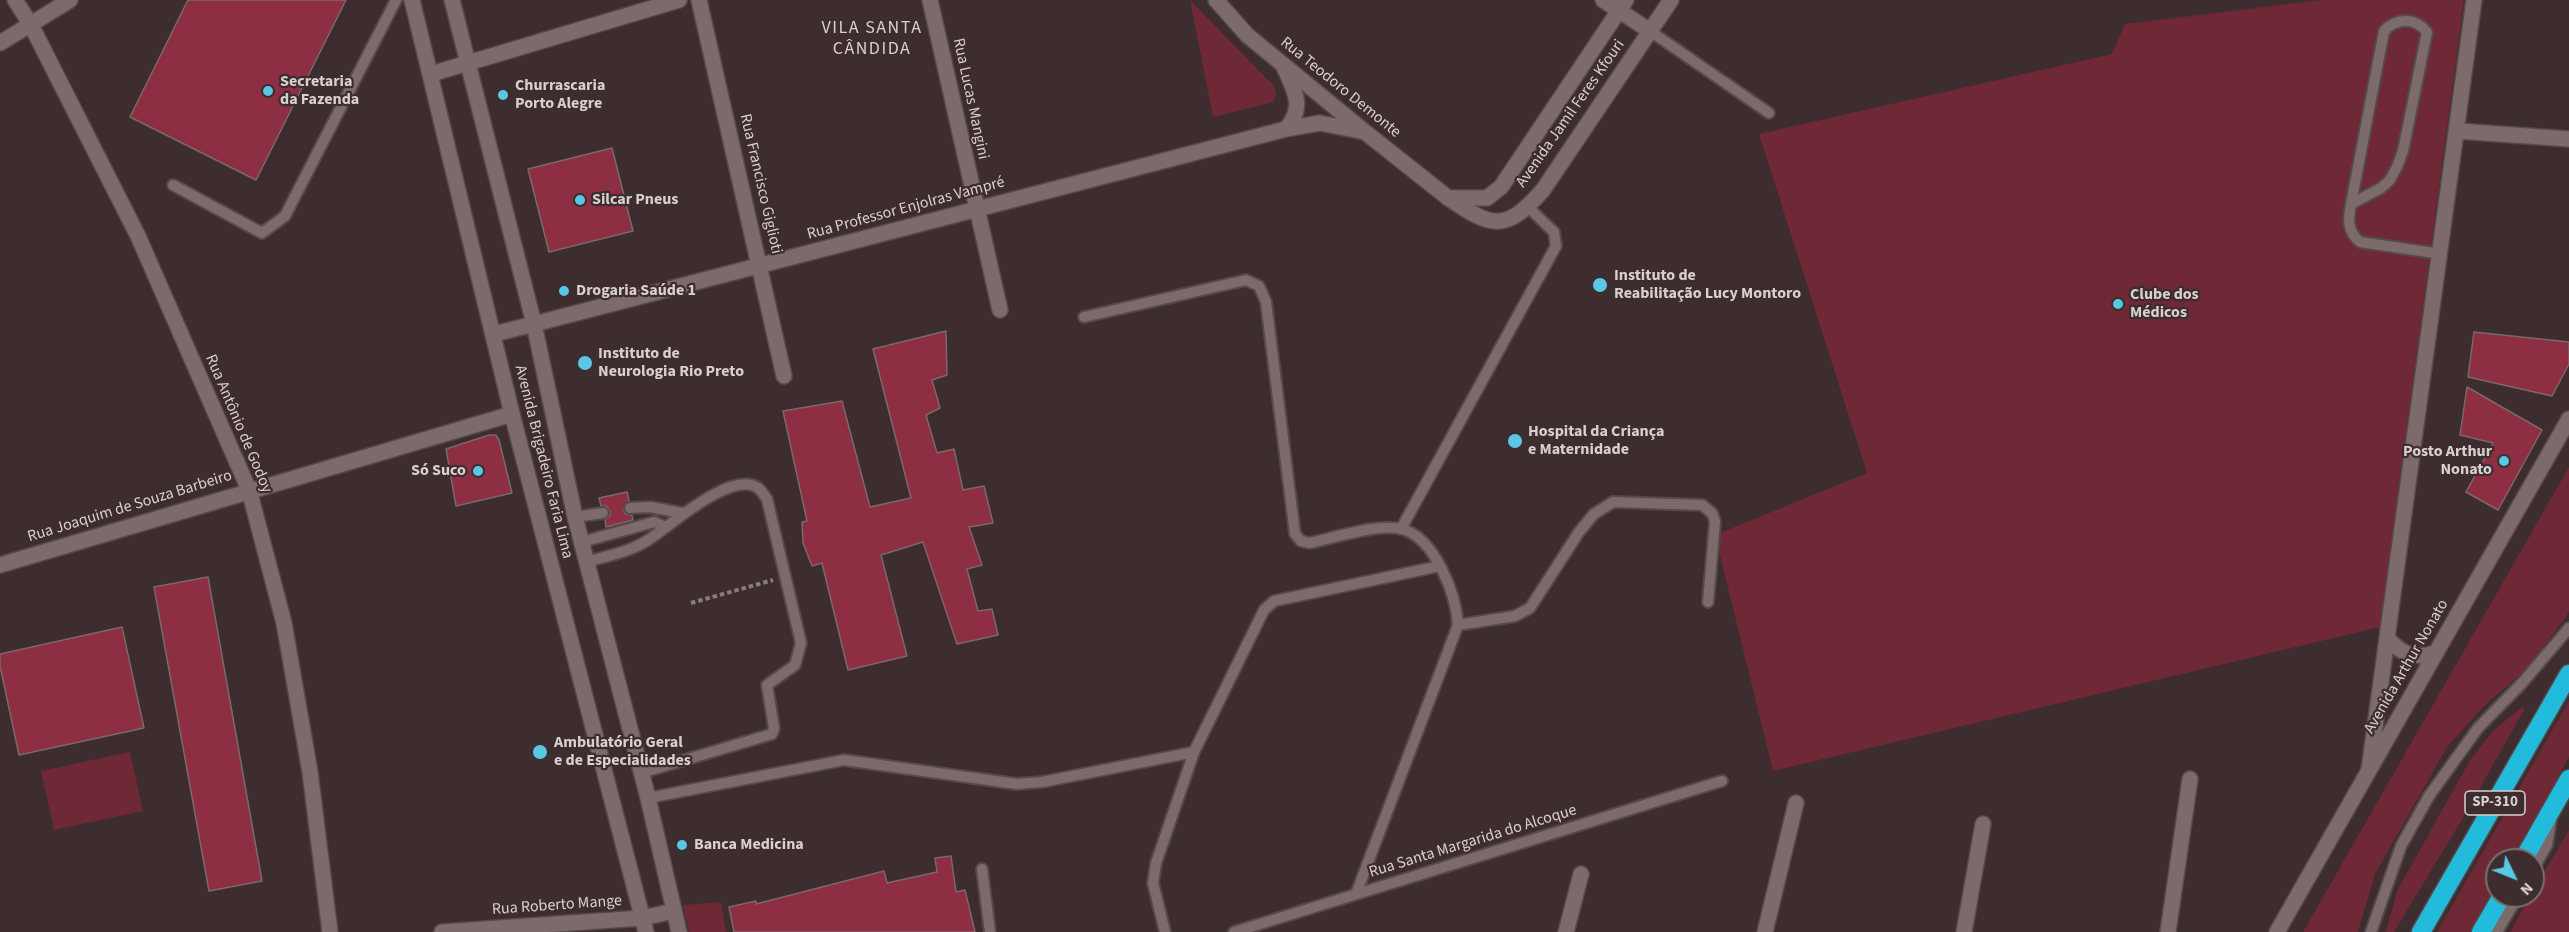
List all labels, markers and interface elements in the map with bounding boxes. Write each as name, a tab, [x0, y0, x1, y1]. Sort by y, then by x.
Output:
district label: VILA SANTA CÂNDIDA	[822, 18, 922, 60]
street label: Rua Teodoro Demonte	[1276, 33, 1404, 143]
street label: Avenida Jamil Feres Kfouri	[1513, 36, 1629, 192]
street label: Rua Lucas Mangini	[948, 37, 992, 161]
place label: Secretaria da Fazenda	[280, 72, 359, 110]
place label: Churrascaria Porto Alegre	[515, 76, 605, 114]
marker: Secretaria da Fazenda	[261, 84, 275, 98]
marker: Churrascaria Porto Alegre	[496, 88, 510, 102]
street label: Rua Francisco Giglioti	[735, 112, 785, 256]
street label: Rua Professor Enjolras Vampré	[805, 173, 1007, 245]
place label: Silcar Pneus	[592, 190, 678, 210]
marker: Silcar Pneus	[573, 193, 587, 207]
place label: Instituto de Reabilitação Lucy Montoro	[1614, 266, 1801, 304]
marker: Instituto de Reabilitação Lucy Montoro	[1591, 276, 1609, 294]
place label: Drogaria Saúde 1	[576, 281, 696, 301]
marker: Drogaria Saúde 1	[557, 284, 571, 298]
place label: Clube dos Médicos	[2130, 285, 2199, 323]
marker: Clube dos Médicos	[2111, 297, 2125, 311]
place label: Instituto de Neurologia Rio Preto	[598, 344, 744, 382]
street label: Rua Antônio de Godoy	[200, 352, 276, 496]
marker: Instituto de Neurologia Rio Preto	[576, 354, 594, 372]
street label: Avenida Brigadeiro Faria Lima	[510, 363, 576, 561]
place label: Hospital da Criança e Maternidade	[1528, 422, 1664, 460]
marker: Hospital da Criança e Maternidade	[1506, 432, 1524, 450]
place label: Posto Arthur Nonato	[2403, 442, 2492, 480]
marker: Posto Arthur Nonato	[2497, 454, 2511, 468]
place label: Só Suco	[411, 461, 466, 481]
marker: Só Suco	[471, 464, 485, 478]
street label: Rua Joaquim de Souza Barbeiro	[25, 467, 235, 547]
street label: Avenida Arthur Nonato	[2361, 596, 2453, 738]
place label: Ambulatório Geral e de Especialidades	[554, 733, 691, 771]
marker: Ambulatório Geral e de Especialidades	[531, 743, 549, 761]
road number: SP-310	[2465, 791, 2525, 815]
street label: Rua Santa Margarida do Alcoque	[1367, 801, 1579, 883]
place label: Banca Medicina	[694, 835, 804, 855]
marker: Banca Medicina	[675, 838, 689, 852]
north arrow	[2485, 848, 2545, 908]
text: N	[2515, 878, 2538, 900]
street label: Rua Roberto Mange	[491, 892, 623, 920]

